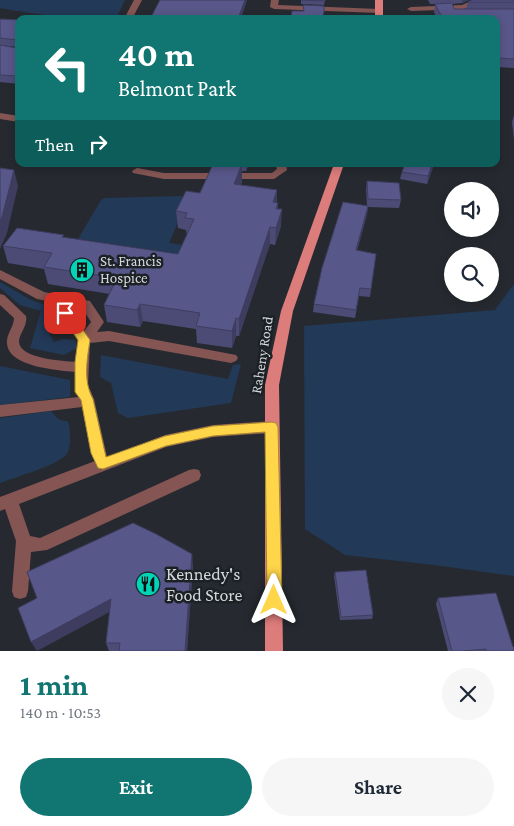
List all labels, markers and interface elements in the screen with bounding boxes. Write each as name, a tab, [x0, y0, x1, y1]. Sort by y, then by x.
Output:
icon: left	[35, 35, 100, 100]
text: 40 m	[118, 35, 195, 74]
text: Belmont Park	[118, 76, 236, 101]
icon: right	[84, 130, 112, 158]
text: Then	[35, 134, 74, 155]
map controls	[444, 182, 499, 302]
button: sound	[444, 182, 499, 237]
button: search	[444, 247, 499, 302]
place label: St. Francis Hospice	[100, 253, 162, 287]
building icon: St. Francis Hospice	[69, 257, 95, 283]
pin	[44, 292, 86, 334]
icon: arrive	[51, 299, 79, 327]
street label: Raheny Road	[248, 315, 277, 395]
place label: Kennedy's Food Store	[166, 564, 242, 605]
restaurant icon: Kennedy's Food Store	[135, 571, 161, 597]
position arrow	[247, 573, 299, 625]
text: 1 min	[20, 668, 88, 701]
button: close	[442, 668, 494, 720]
text: 140 m · 10:53	[20, 704, 101, 721]
button: Exit	[20, 758, 252, 816]
button: Share	[262, 758, 494, 816]

